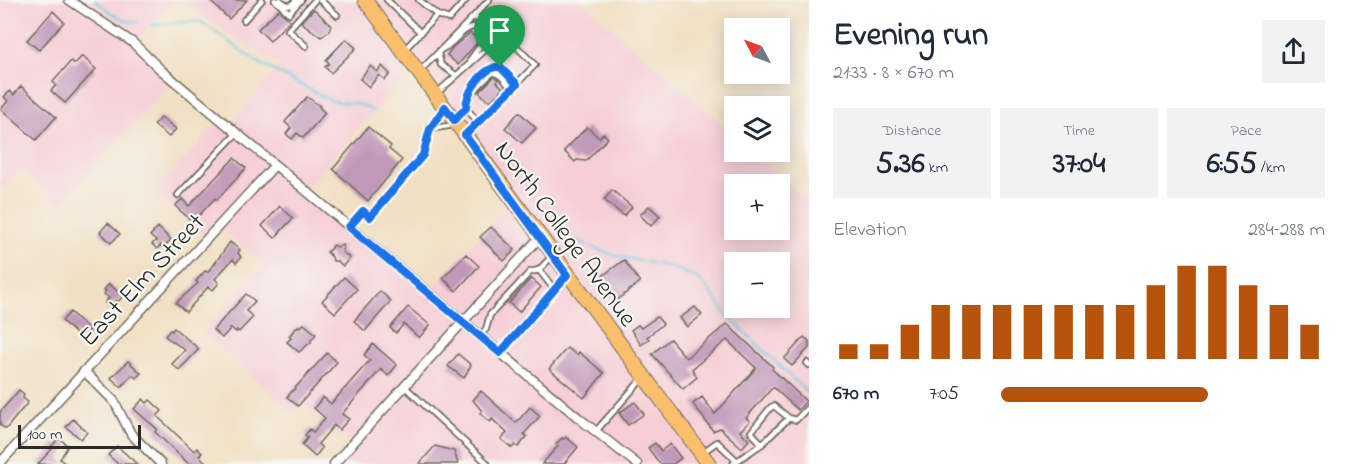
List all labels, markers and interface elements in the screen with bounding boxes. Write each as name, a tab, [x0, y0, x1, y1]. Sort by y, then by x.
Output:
pin	[474, 5, 525, 67]
text: Evening run	[833, 12, 988, 60]
icon: arrive	[483, 14, 516, 47]
north arrow	[724, 18, 790, 84]
map controls	[724, 18, 790, 318]
button: share	[1262, 20, 1325, 83]
text: 21:33 · 8 × 670 m	[833, 59, 954, 88]
button: layers	[724, 96, 790, 162]
text: Distance	[883, 119, 941, 143]
text: Time	[1063, 119, 1095, 143]
text: Pace	[1230, 119, 1262, 143]
street label: North College Avenue	[484, 134, 645, 336]
text: 5.36	[876, 143, 925, 187]
text: 37:04	[1053, 143, 1105, 187]
text: 6:55	[1207, 143, 1257, 187]
text: km	[925, 156, 948, 180]
text: /km	[1257, 156, 1285, 180]
button: +	[724, 174, 790, 240]
street label: East Elm Street	[71, 206, 215, 356]
text: Elevation	[833, 216, 907, 245]
text: 284–288 m	[1248, 216, 1325, 245]
button: −	[724, 252, 790, 318]
text: 670 m	[833, 380, 879, 409]
text: 7:05	[929, 380, 959, 409]
scale bar	[18, 422, 141, 450]
text: 100 m	[27, 423, 62, 447]

